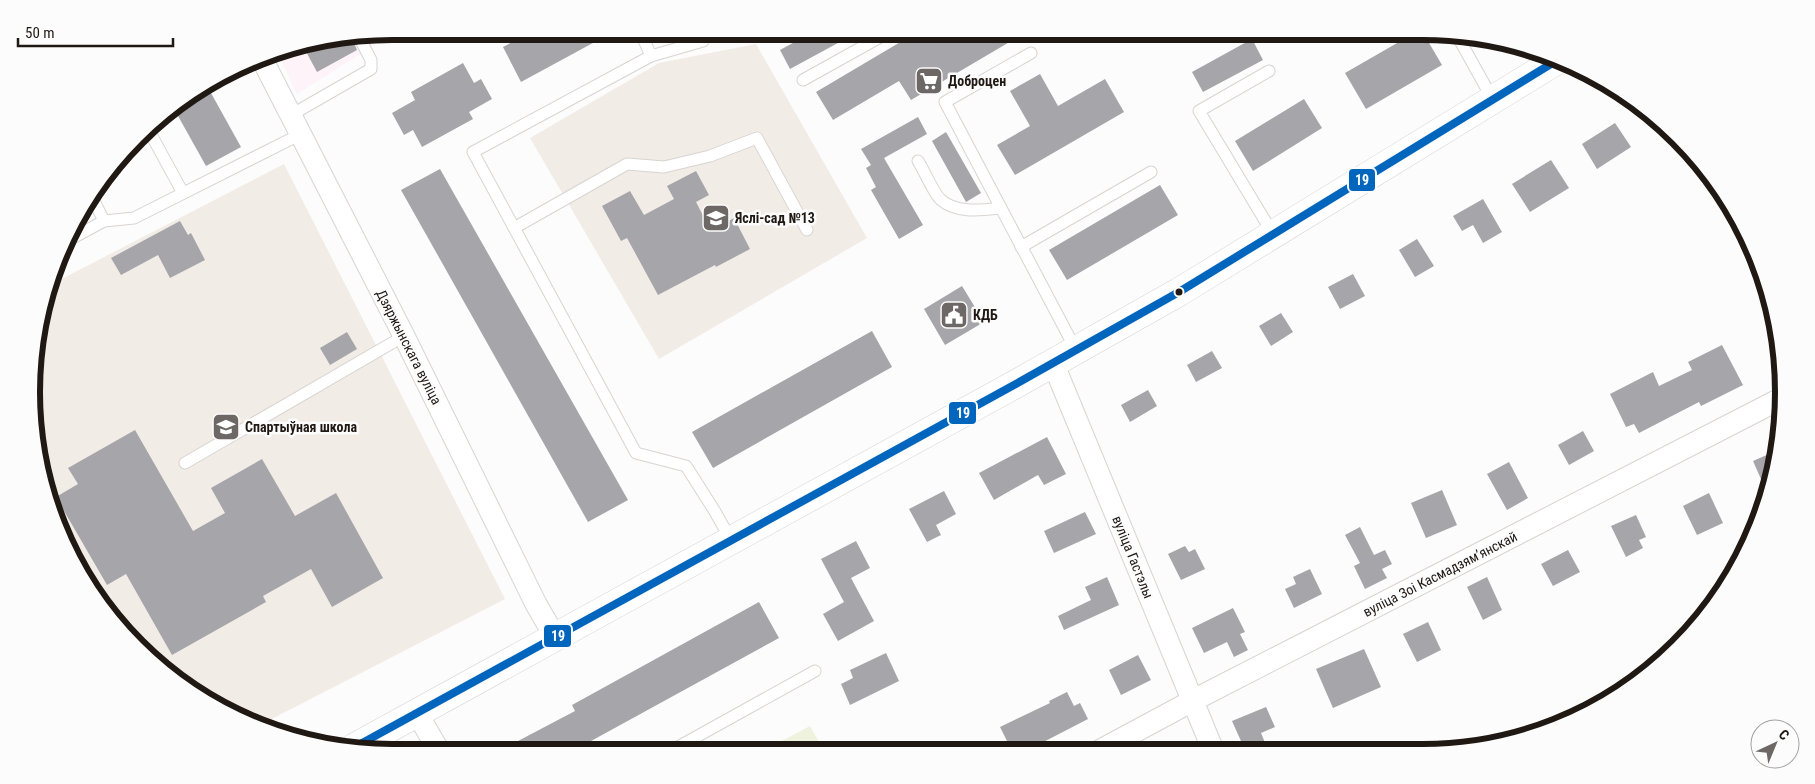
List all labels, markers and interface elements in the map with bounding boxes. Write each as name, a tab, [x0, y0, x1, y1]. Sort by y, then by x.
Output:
scale bar	[18, 15, 172, 47]
text: 50 m	[25, 24, 55, 42]
supermarket icon: Доброцен	[914, 66, 944, 96]
place label: Доброцен	[948, 73, 1006, 89]
line badge: 19	[1348, 168, 1376, 192]
text: 19	[1355, 172, 1369, 188]
school or university icon: Яслі-сад №13	[701, 203, 731, 233]
place label: Яслі-сад №13	[734, 210, 815, 226]
street label: Дзяржынскага вуліца	[373, 287, 445, 407]
unlabelled marker	[1174, 287, 1184, 297]
public building icon: КДБ	[939, 300, 969, 330]
place label: КДБ	[973, 307, 998, 323]
line badge: 19	[948, 401, 977, 425]
text: 19	[956, 405, 970, 421]
school or university icon: Спартыўная школа	[211, 412, 241, 442]
place label: Спартыўная школа	[245, 419, 357, 435]
street label: вуліца Гастэлы	[1109, 513, 1157, 601]
street label: вуліца Зоі Касмадзямʼянскай	[1360, 528, 1520, 620]
line badge: 19	[543, 624, 572, 648]
text: 19	[551, 628, 565, 644]
north arrow	[1750, 719, 1800, 769]
text: С	[1776, 726, 1792, 743]

